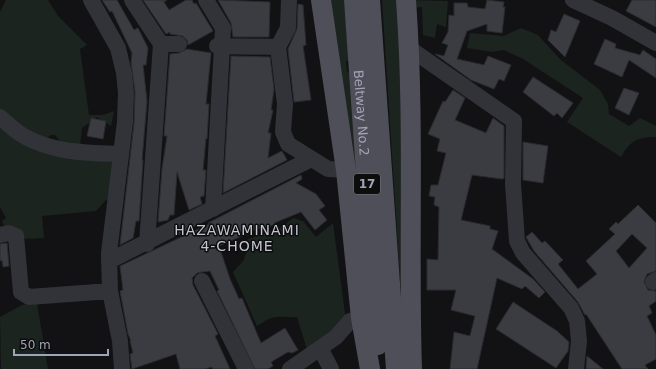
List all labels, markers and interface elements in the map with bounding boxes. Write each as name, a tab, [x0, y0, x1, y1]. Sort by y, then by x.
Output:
street label: Beltway No.2	[351, 69, 372, 156]
road number: 17	[354, 174, 380, 194]
district label: HAZAWAMINAMI 4-CHOME	[174, 222, 300, 254]
scale bar	[14, 331, 108, 357]
text: 50 m	[20, 338, 51, 352]

